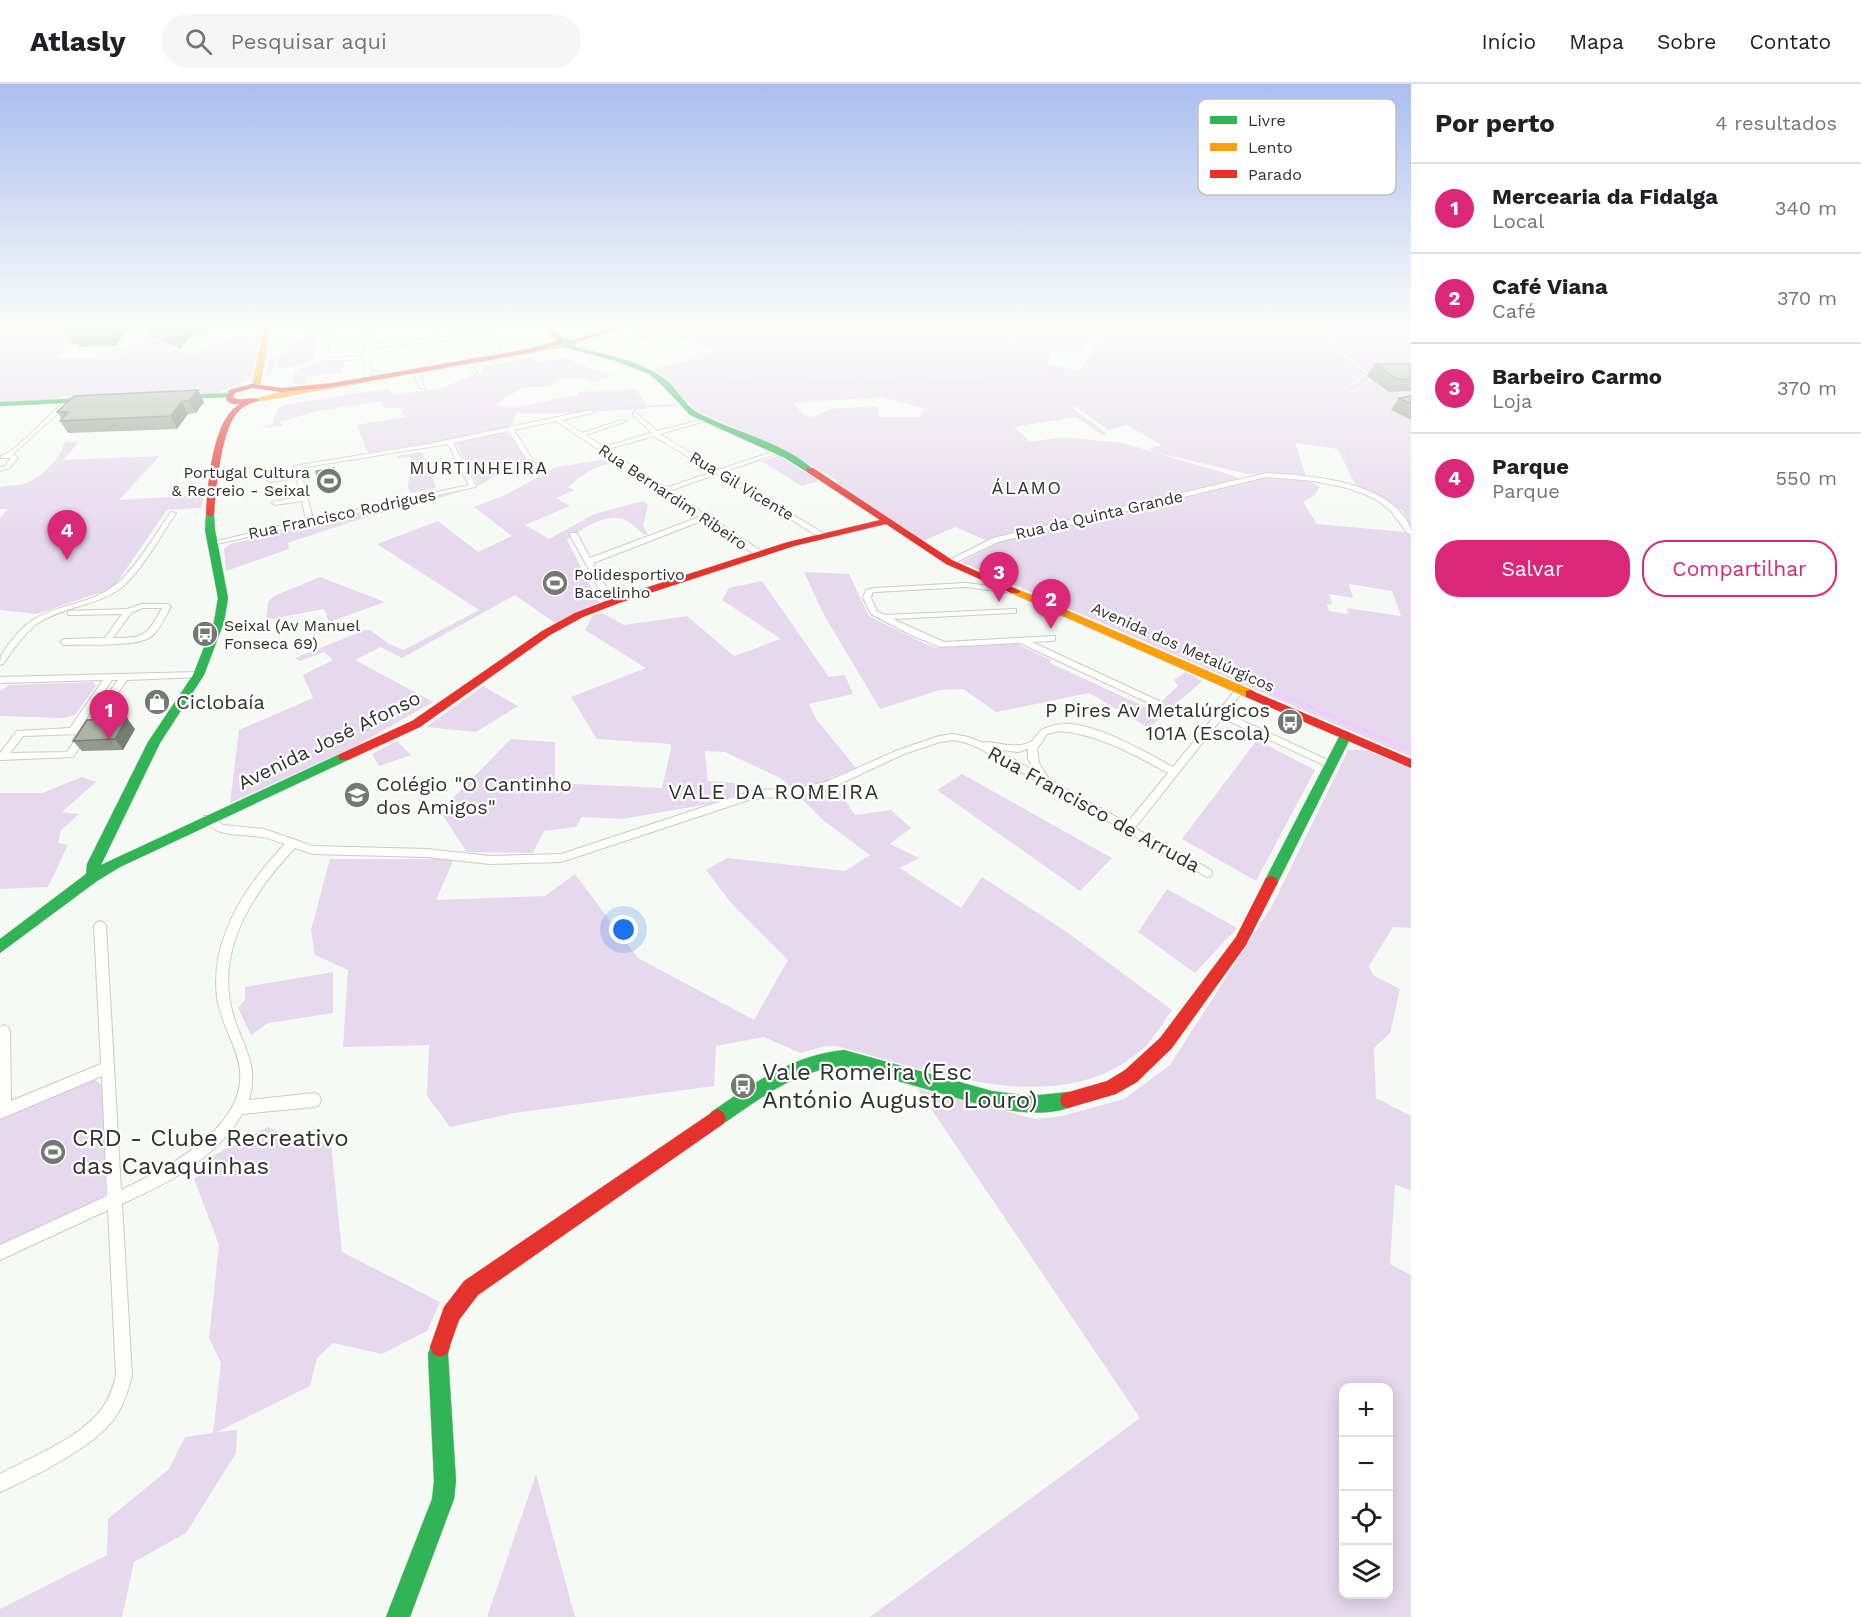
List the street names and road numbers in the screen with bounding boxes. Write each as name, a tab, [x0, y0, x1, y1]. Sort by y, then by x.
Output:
street label: Rua Bernardim Ribeiro	[595, 440, 751, 554]
street label: Rua Gil Vicente	[686, 447, 798, 525]
street label: Rua Francisco Rodrigues	[246, 485, 438, 543]
street label: Rua da Quinta Grande	[1013, 486, 1185, 544]
street label: Avenida dos Metalúrgicos	[1089, 598, 1277, 696]
street label: Avenida José Afonso	[234, 685, 424, 795]
street label: Rua Francisco de Arruda	[984, 741, 1204, 877]

